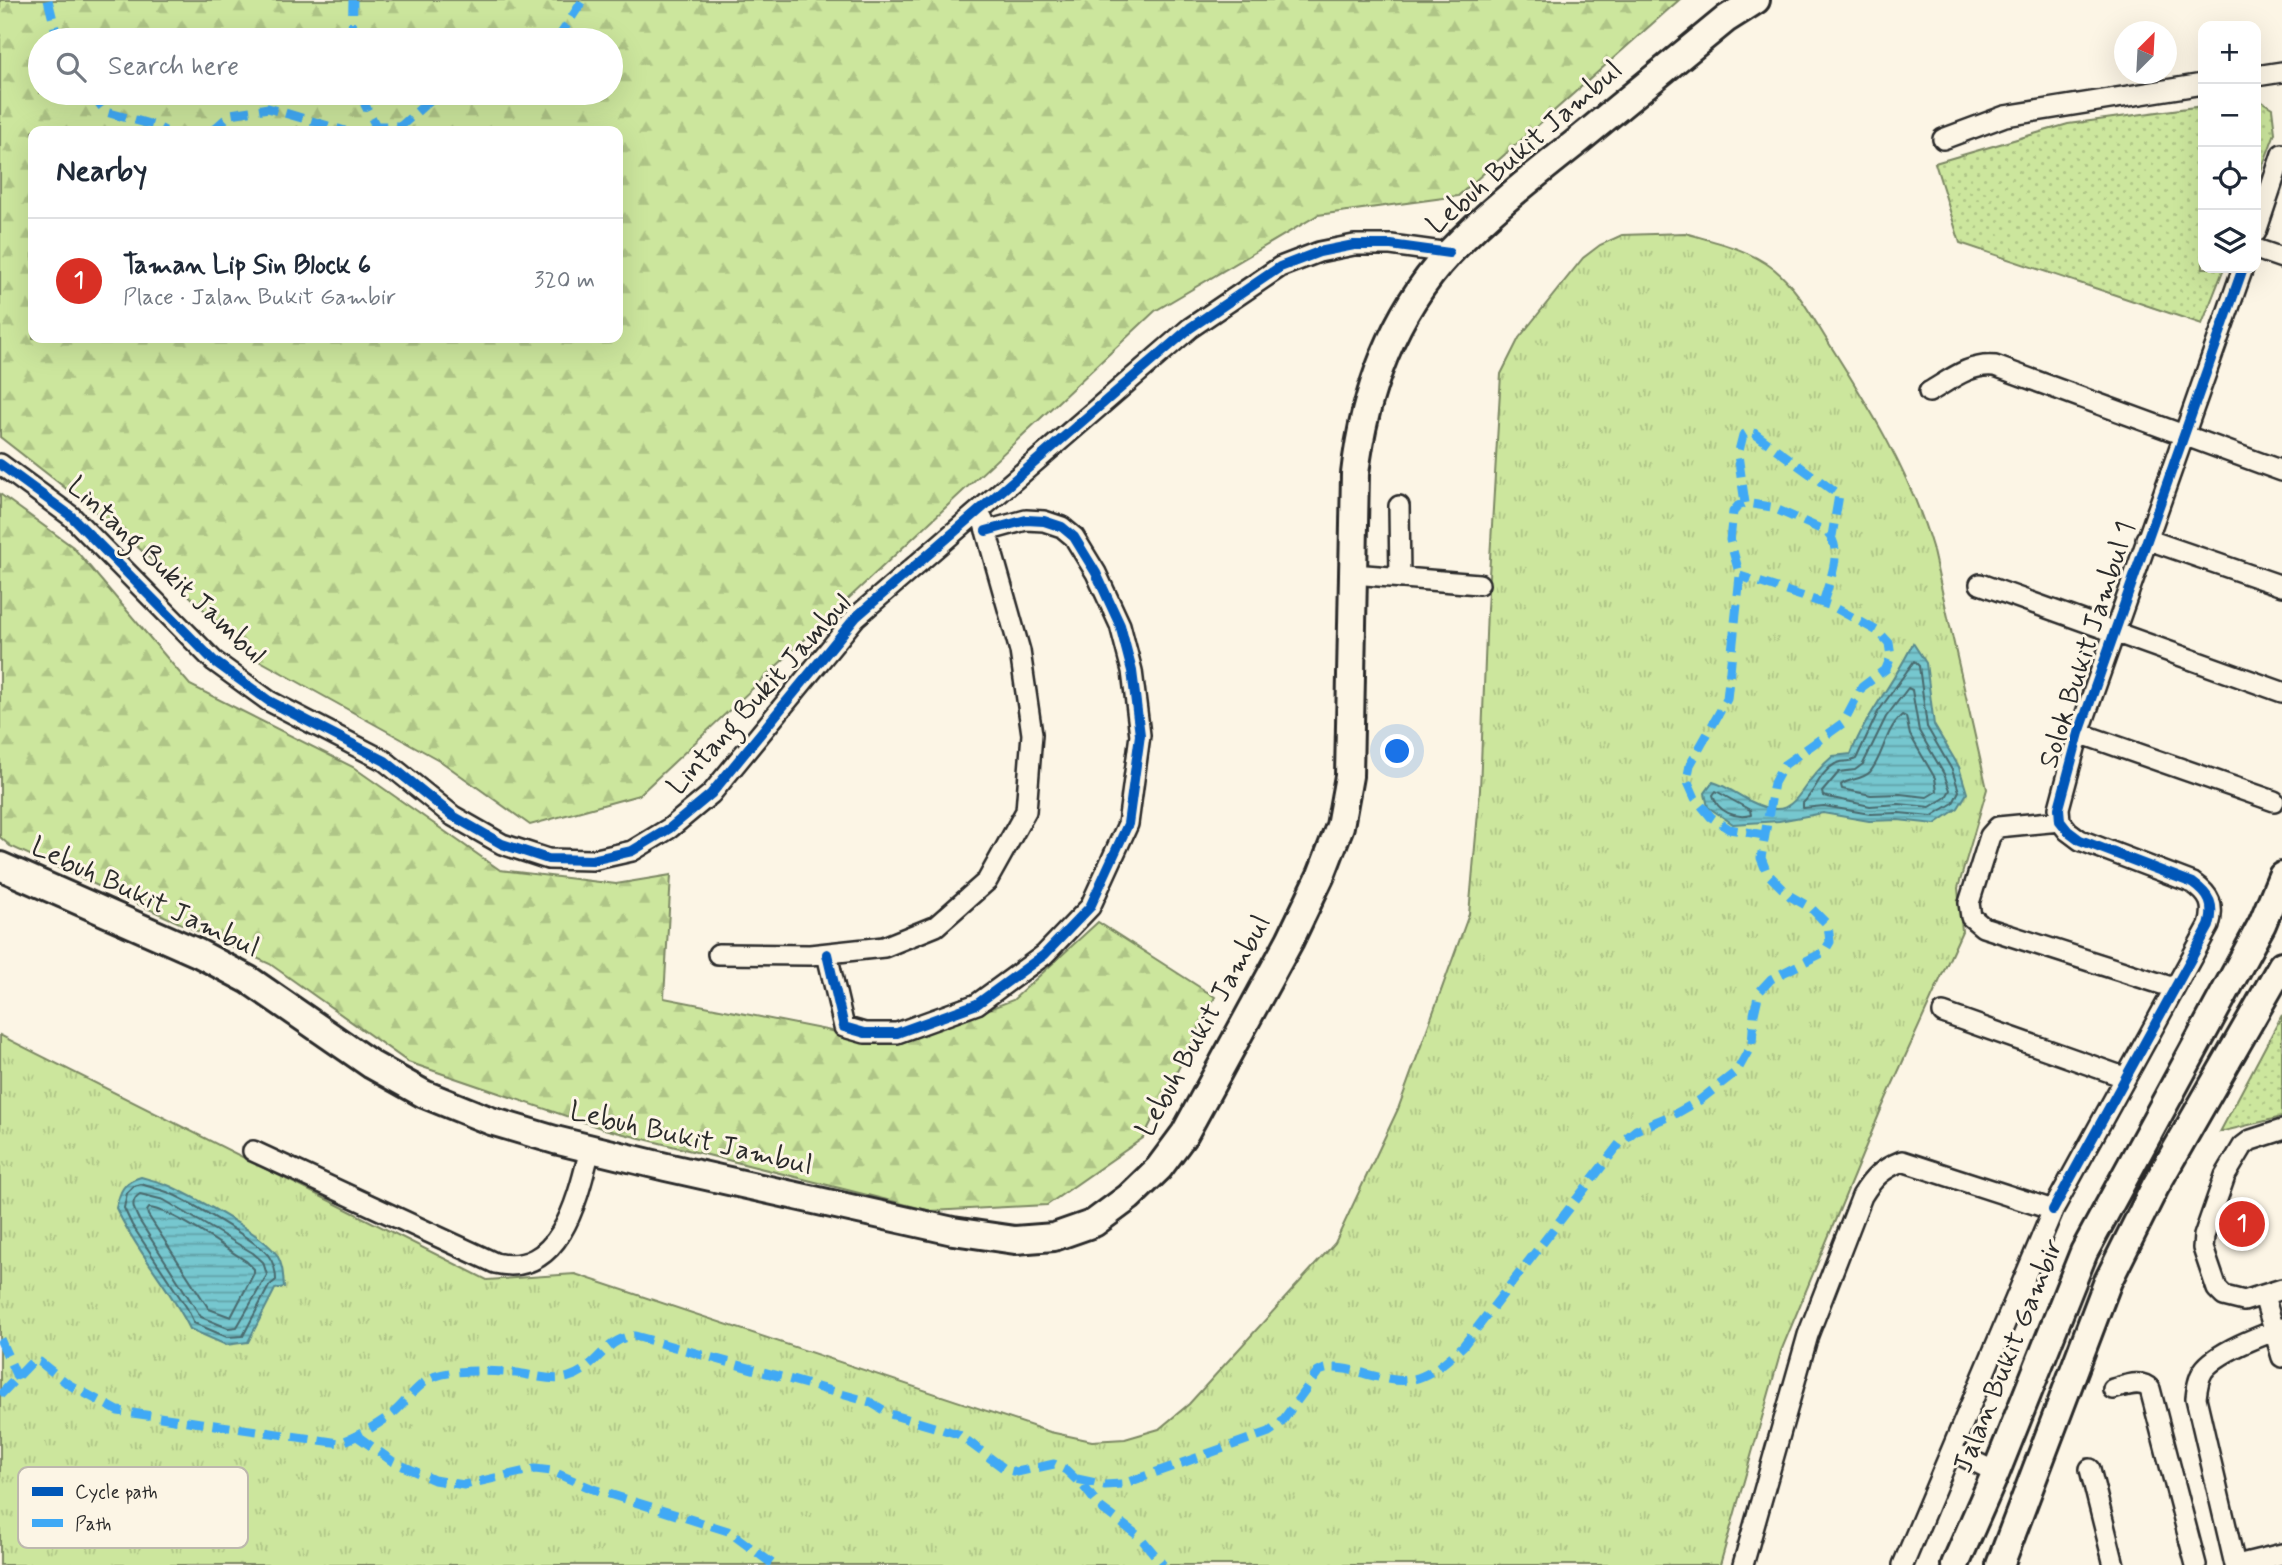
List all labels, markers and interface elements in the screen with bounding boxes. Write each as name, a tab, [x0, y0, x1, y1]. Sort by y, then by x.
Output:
north arrow	[2114, 21, 2177, 84]
map controls	[2198, 21, 2261, 273]
button: +	[2198, 21, 2261, 84]
search box	[28, 28, 623, 105]
icon: search	[52, 48, 90, 86]
text: Search here	[108, 50, 239, 84]
street label: Lebuh Bukit Jambul	[1419, 53, 1631, 243]
button: −	[2198, 84, 2261, 147]
button: locate	[2198, 147, 2261, 210]
text: Nearby	[56, 152, 147, 191]
button: layers	[2198, 210, 2261, 273]
text: Taman Lip Sin Block 6	[123, 249, 371, 283]
text: 1	[74, 266, 84, 296]
text: 320 m	[534, 266, 595, 296]
text: Place · Jalan Bukit Gambir	[123, 283, 396, 313]
street label: Lintang Bukit Jambul	[57, 469, 273, 675]
street label: Solok Bukit Jambul 1	[2031, 517, 2145, 773]
street label: Lintang Bukit Jambul	[660, 586, 863, 806]
your location	[1380, 734, 1414, 768]
street label: Lebuh Bukit Jambul	[25, 829, 265, 967]
street label: Lebuh Bukit Jambul	[1128, 909, 1280, 1143]
street label: Lebuh Bukit Jambul	[566, 1093, 816, 1185]
pin: 1	[2219, 1198, 2265, 1250]
street label: Jalan Bukit Gambir	[1945, 1233, 2073, 1479]
legend	[18, 1467, 248, 1548]
text: Cycle path	[75, 1480, 158, 1505]
text: Path	[75, 1512, 112, 1537]

